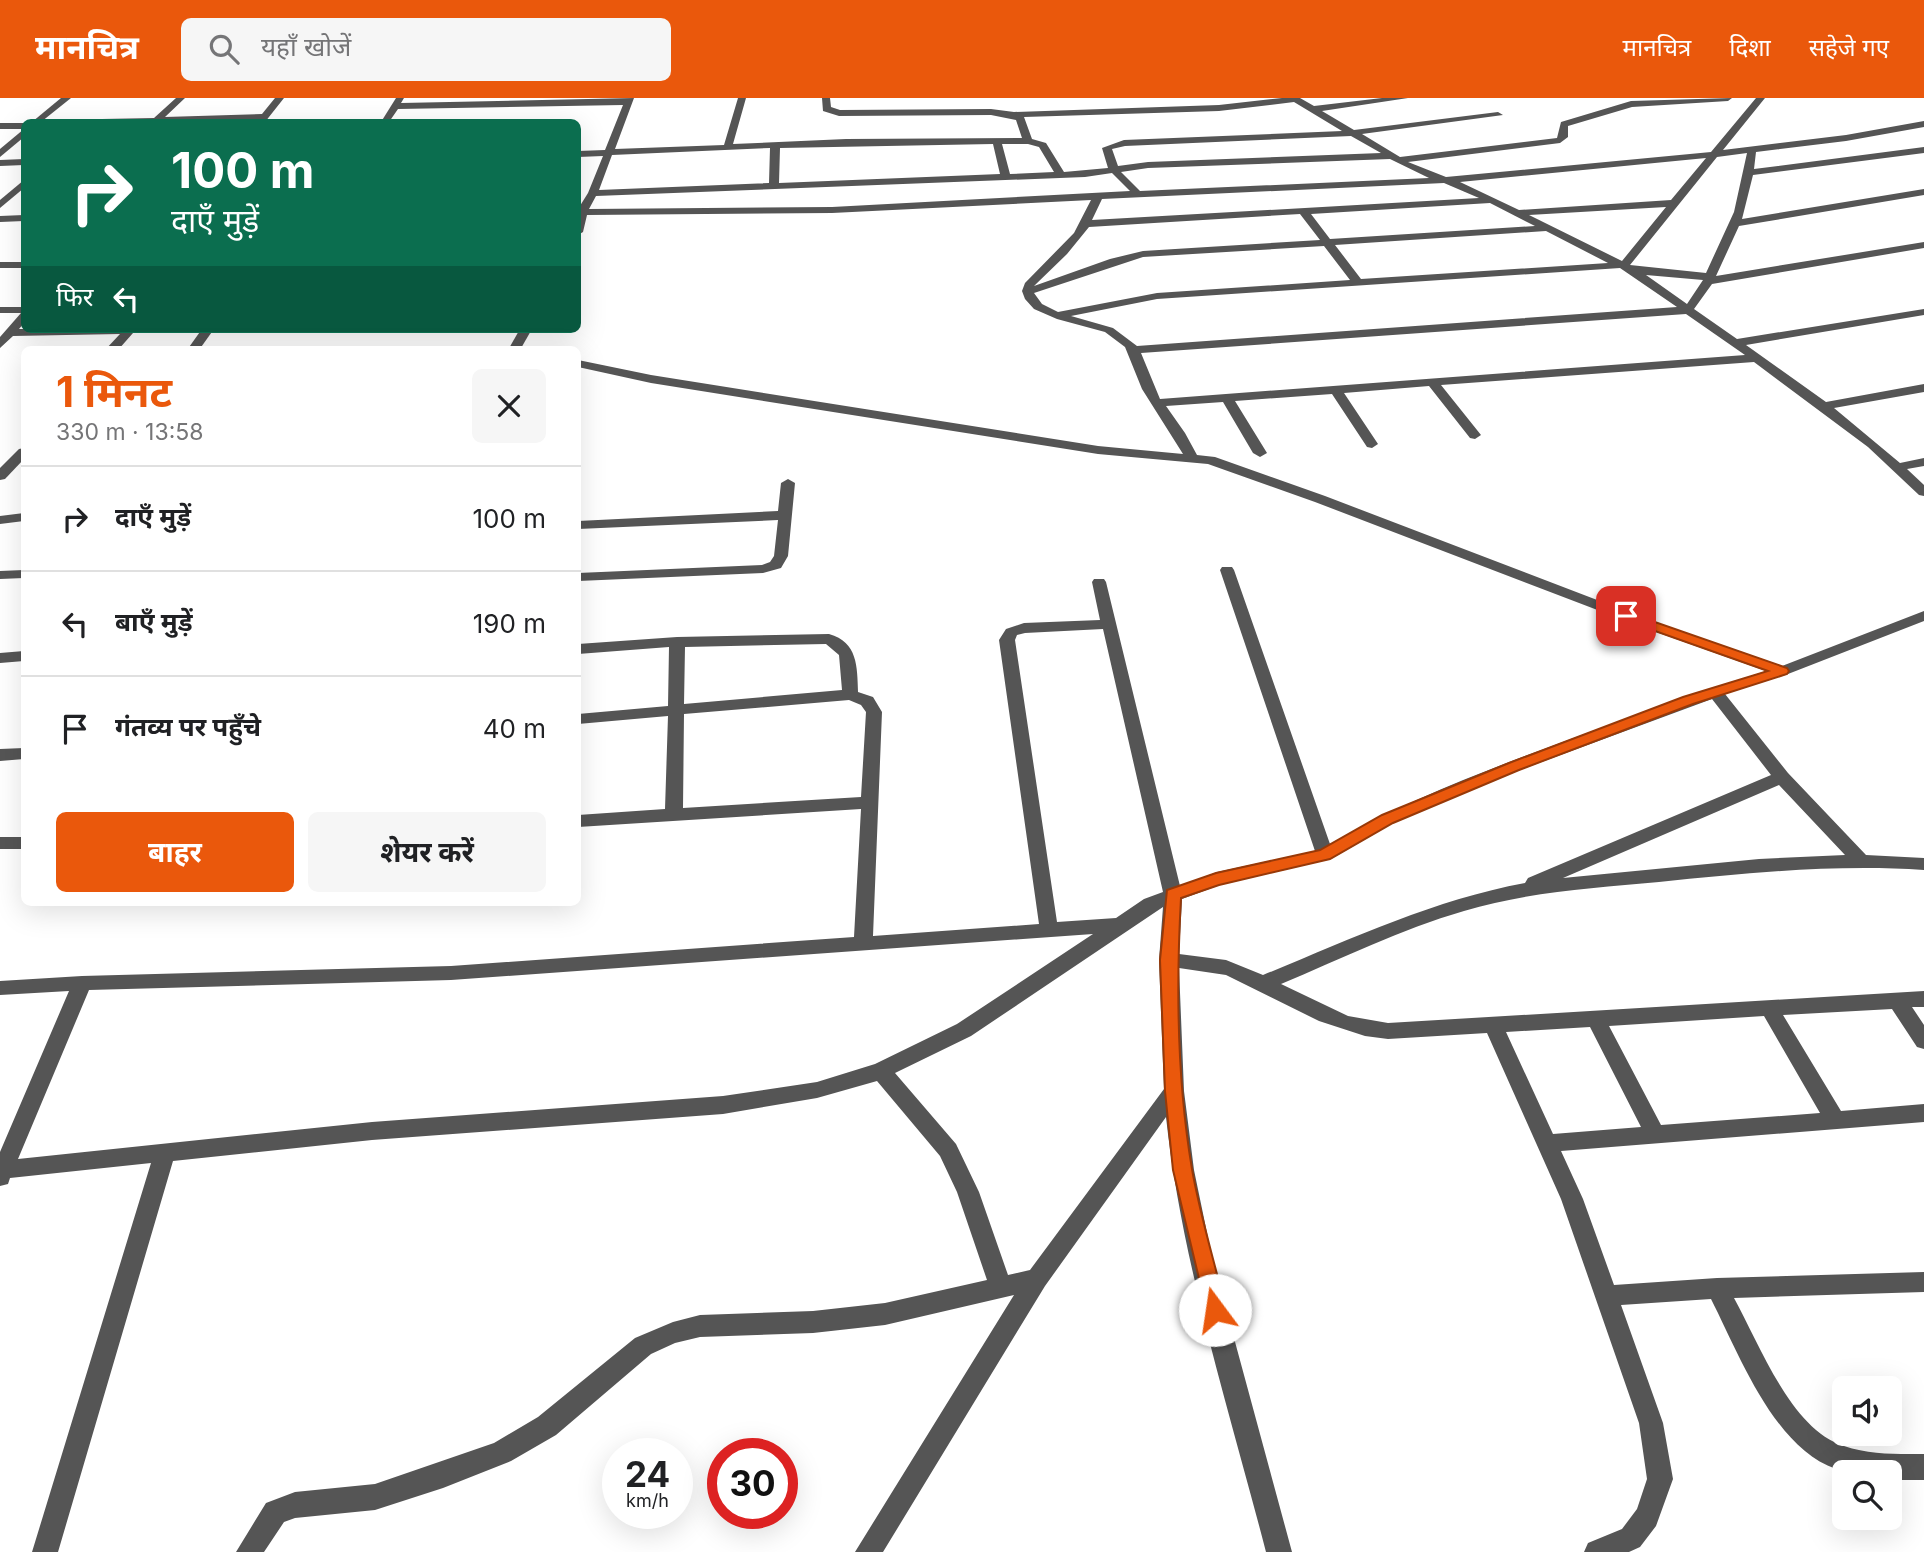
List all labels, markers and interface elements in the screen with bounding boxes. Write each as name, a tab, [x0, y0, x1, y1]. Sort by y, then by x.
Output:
search box	[181, 18, 671, 81]
text: मानचित्र	[35, 27, 139, 67]
icon: search	[205, 30, 243, 68]
text: यहाँ खोजें	[261, 31, 351, 62]
text: मानचित्र	[1623, 33, 1691, 62]
text: दिशा	[1729, 33, 1771, 62]
text: सहेजे गए	[1809, 33, 1889, 62]
text: 100 m	[171, 141, 315, 200]
icon: right	[56, 147, 147, 238]
text: दाएँ मुड़ें	[171, 201, 259, 240]
icon: left	[107, 280, 145, 318]
text: फिर	[56, 281, 93, 312]
text: 1 मिनट	[56, 366, 172, 417]
button: close	[472, 369, 546, 443]
text: 330 m · 13:58	[56, 418, 204, 446]
icon: right	[56, 500, 94, 538]
text: दाएँ मुड़ें	[115, 501, 191, 532]
text: 100 m	[473, 503, 546, 534]
pin	[1596, 586, 1656, 646]
icon: arrive	[1607, 597, 1645, 635]
icon: left	[56, 605, 94, 643]
text: बाएँ मुड़ें	[115, 606, 192, 637]
text: 190 m	[473, 608, 546, 639]
icon: arrive	[56, 710, 94, 748]
text: गंतव्य पर पहुँचे	[115, 711, 261, 742]
text: 40 m	[483, 713, 546, 744]
button: बाहर	[56, 812, 294, 892]
button: शेयर करें	[308, 812, 546, 892]
position arrow	[1178, 1273, 1252, 1347]
map controls	[1832, 1376, 1902, 1530]
button: sound	[1832, 1376, 1902, 1446]
speed limit sign: 30	[707, 1438, 798, 1529]
text: 24	[625, 1453, 670, 1495]
button: search	[1832, 1460, 1902, 1530]
text: km/h	[626, 1490, 669, 1511]

